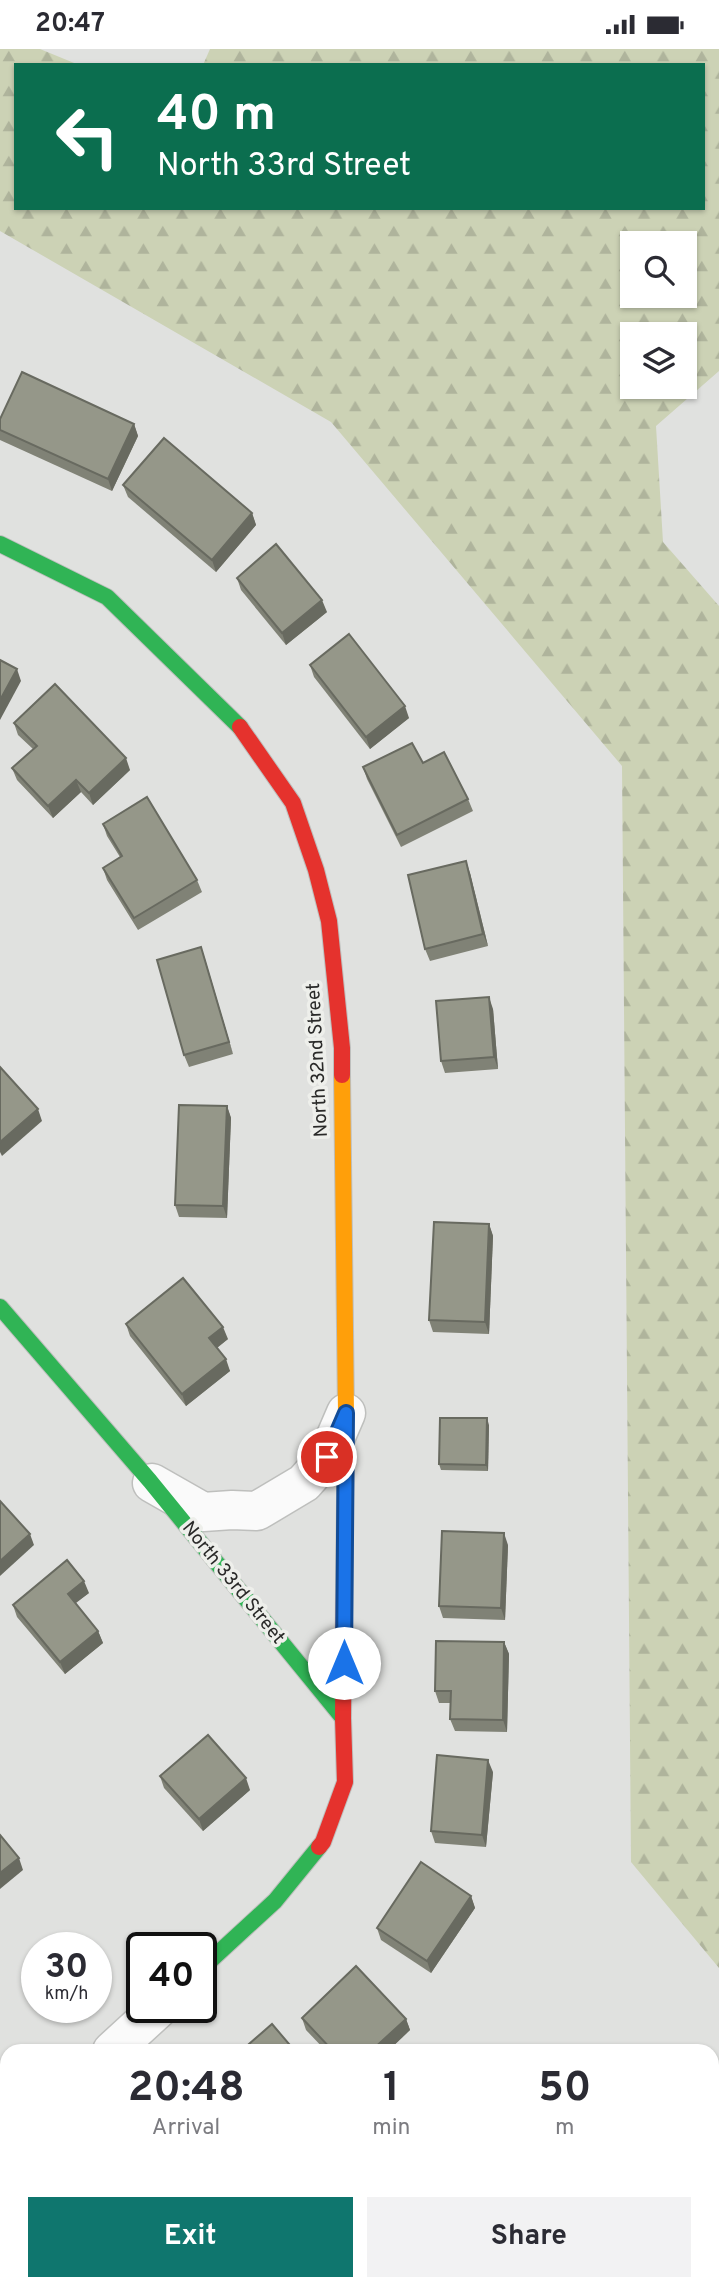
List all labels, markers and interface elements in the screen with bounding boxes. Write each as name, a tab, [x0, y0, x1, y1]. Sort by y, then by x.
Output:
text: 20:47	[35, 8, 105, 41]
text: 40 m	[157, 86, 276, 148]
icon: left	[42, 91, 133, 182]
text: North 33rd Street	[157, 147, 411, 187]
map controls	[620, 231, 697, 399]
button: search	[620, 231, 697, 308]
button: layers	[620, 322, 697, 399]
street label: North 32nd Street	[302, 982, 334, 1138]
pin	[297, 1427, 357, 1487]
icon: arrive	[308, 1438, 346, 1476]
street label: North 33rd Street	[176, 1517, 290, 1649]
position arrow	[307, 1626, 381, 1700]
speed limit sign: 40	[126, 1932, 217, 2023]
text: 30	[45, 1946, 88, 1990]
text: km/h	[45, 1983, 88, 2006]
text: 20:48	[128, 2063, 245, 2116]
text: 1	[383, 2063, 400, 2116]
text: 50	[538, 2063, 591, 2116]
text: Arrival	[152, 2114, 220, 2143]
text: min	[372, 2114, 410, 2143]
text: m	[555, 2114, 574, 2143]
button: Exit	[28, 2197, 353, 2277]
button: Share	[367, 2197, 691, 2277]

